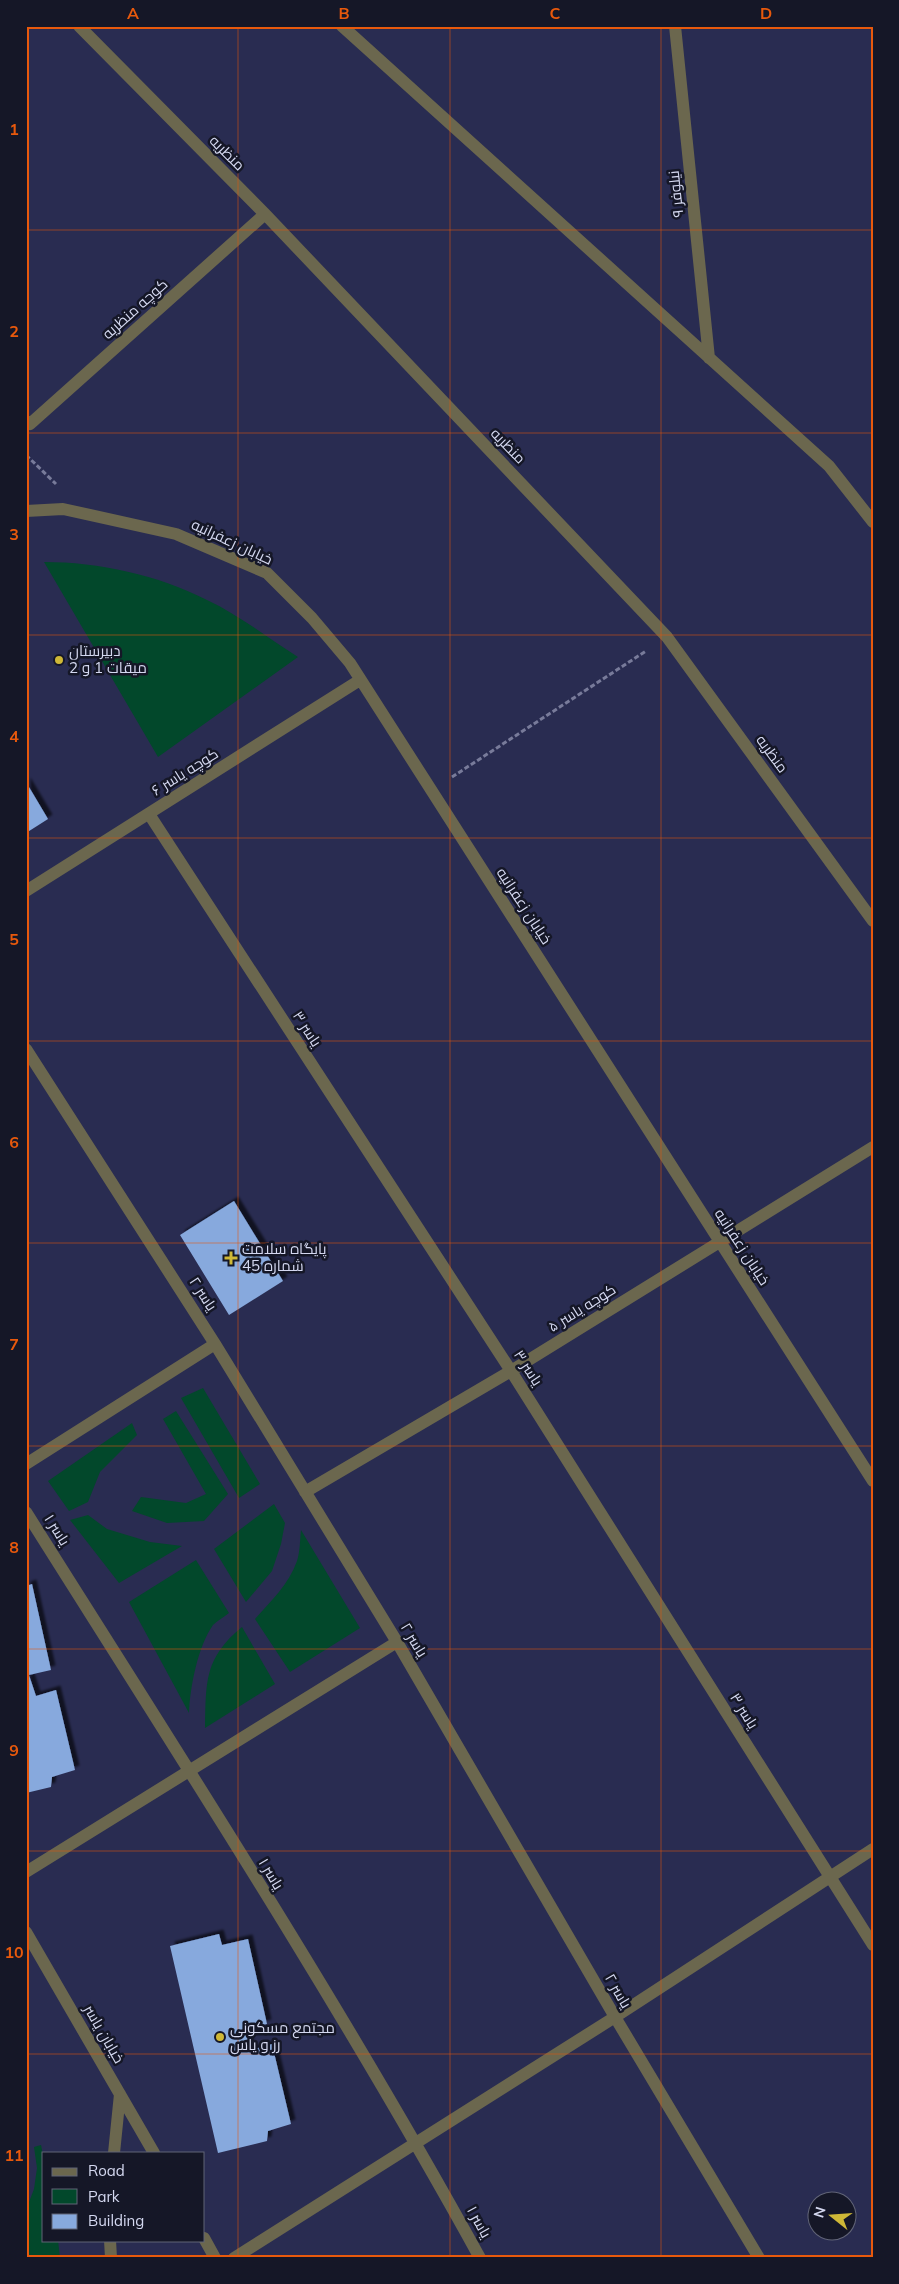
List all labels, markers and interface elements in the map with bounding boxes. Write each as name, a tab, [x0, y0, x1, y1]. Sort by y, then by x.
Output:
text: A	[127, 3, 139, 23]
text: B	[338, 3, 350, 23]
text: C	[550, 3, 561, 23]
text: D	[760, 3, 772, 23]
text: 1	[9, 119, 19, 139]
street label: منظریه	[206, 131, 249, 174]
street label: نیلوفر ۹	[664, 170, 687, 218]
street label: کوچه منظریه	[98, 274, 172, 344]
text: 2	[9, 321, 19, 341]
street label: منظریه	[487, 424, 530, 468]
street label: خیابان زعفرانیه	[188, 514, 276, 570]
text: 3	[9, 524, 19, 544]
place label: دبیرستان میقات 1 و 2	[69, 641, 147, 677]
marker: دبیرستان میقات 1 و 2	[53, 654, 65, 666]
text: 4	[9, 726, 19, 746]
street label: منظریه	[752, 731, 793, 776]
street label: کوچه یاسر ۶	[148, 744, 222, 800]
street label: خیابان زعفرانیه	[492, 864, 556, 948]
text: 5	[9, 929, 19, 949]
street label: یاسر ۳	[289, 1007, 326, 1050]
text: 6	[9, 1132, 19, 1152]
street label: خیابان زعفرانیه	[710, 1205, 774, 1289]
place label: پایگاه سلامت شماره 45	[242, 1239, 327, 1275]
marker: پایگاه سلامت شماره 45	[224, 1251, 238, 1265]
street label: یاسر ۲	[185, 1273, 221, 1314]
street label: کوچه یاسر ۵	[544, 1279, 620, 1337]
text: 7	[9, 1334, 19, 1354]
street label: یاسر ۳	[510, 1346, 547, 1389]
street label: یاسر ۱	[40, 1510, 74, 1549]
text: 8	[9, 1537, 19, 1557]
street label: یاسر ۲	[397, 1619, 432, 1660]
street label: یاسر ۳	[726, 1689, 763, 1732]
text: 9	[9, 1740, 19, 1760]
street label: یاسر ۱	[255, 1854, 288, 1893]
text: 10	[4, 1942, 24, 1962]
street label: یاسر ۲	[601, 1970, 636, 2011]
street label: خیابان یاسر	[79, 2000, 129, 2067]
place label: مجتمع مسکونی رز و یاس	[230, 2018, 335, 2055]
marker: مجتمع مسکونی رز و یاس	[214, 2031, 226, 2043]
text: 11	[4, 2145, 24, 2165]
legend	[42, 2152, 205, 2242]
text: Road	[88, 2161, 125, 2180]
text: Park	[88, 2187, 120, 2206]
north arrow	[806, 2192, 856, 2242]
street label: یاسر ۱	[463, 2202, 496, 2241]
text: N	[809, 2205, 830, 2220]
text: Building	[88, 2211, 144, 2230]

